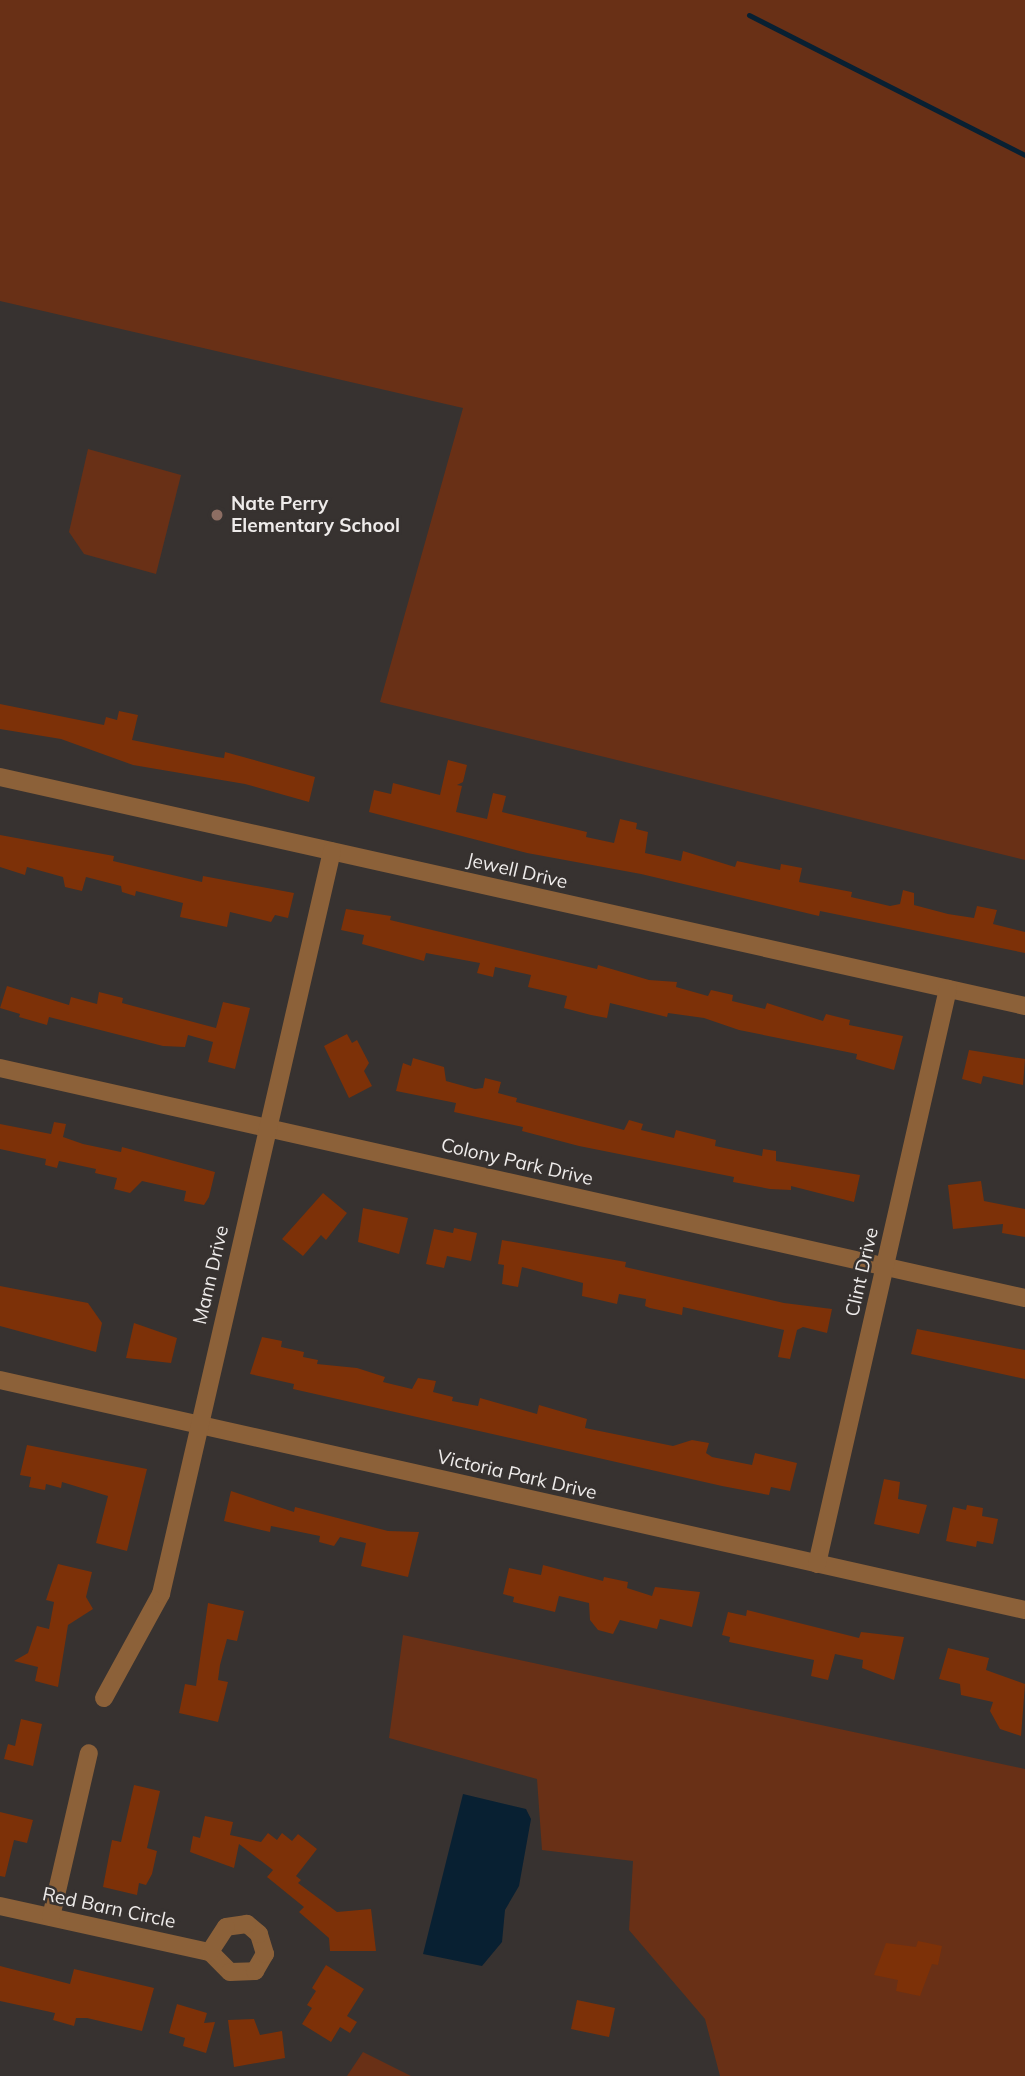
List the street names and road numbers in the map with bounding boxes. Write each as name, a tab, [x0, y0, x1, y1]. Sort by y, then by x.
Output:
street label: Jewell Drive	[464, 848, 570, 894]
street label: Colony Park Drive	[439, 1133, 595, 1191]
street label: Mann Drive	[189, 1223, 233, 1327]
street label: Clint Drive	[841, 1225, 883, 1319]
street label: Victoria Park Drive	[435, 1446, 599, 1504]
street label: Red Barn Circle	[40, 1883, 178, 1933]

